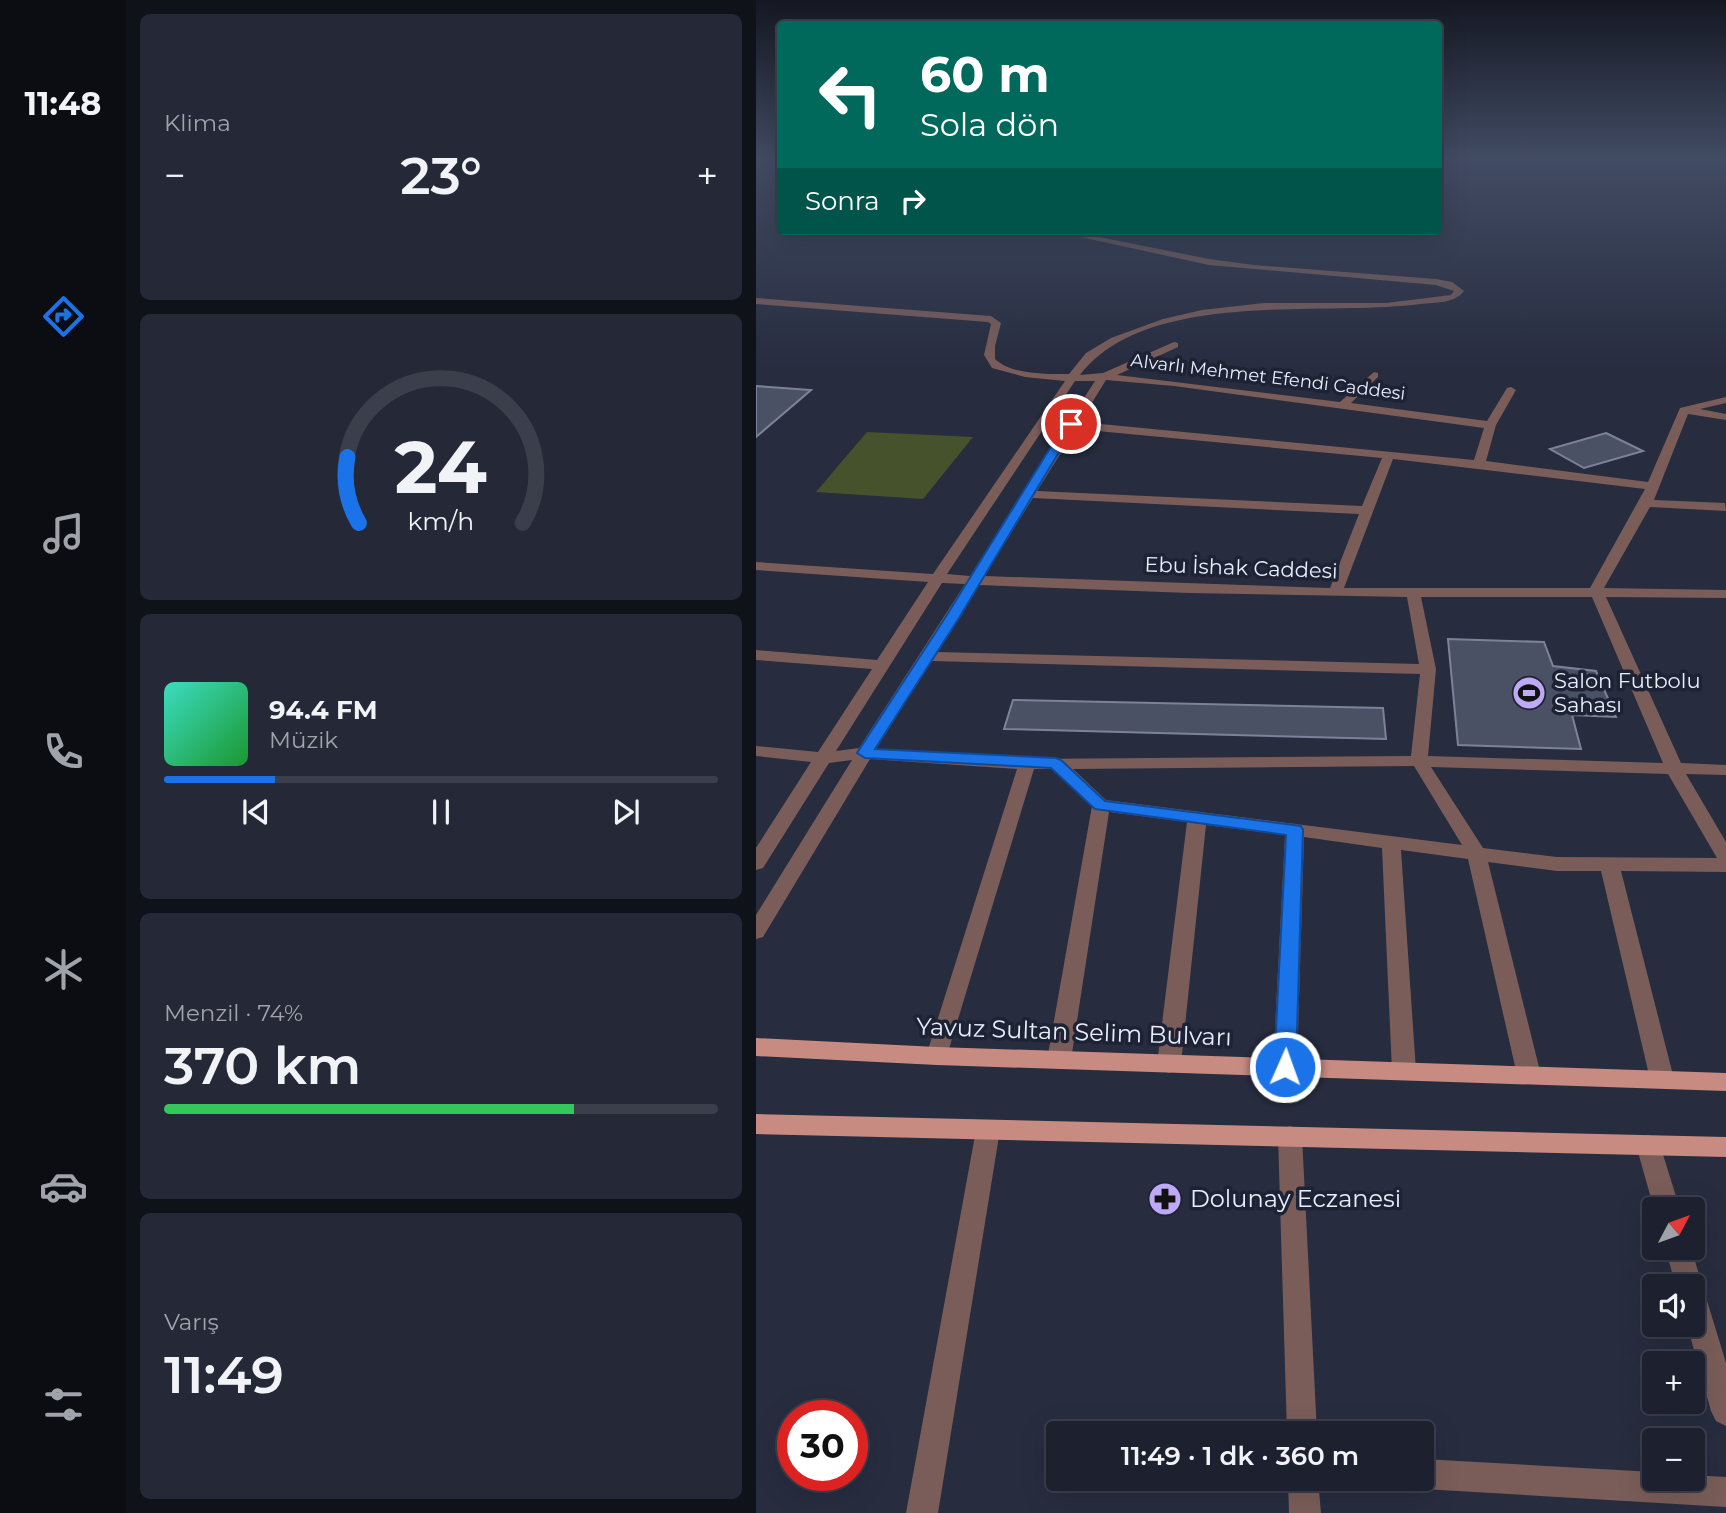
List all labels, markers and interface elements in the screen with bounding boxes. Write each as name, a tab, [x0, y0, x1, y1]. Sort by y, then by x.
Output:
text: 60 m	[920, 45, 1050, 104]
icon: left	[805, 49, 896, 140]
text: 11:48	[25, 84, 101, 123]
text: Sola dön	[920, 105, 1059, 144]
text: Klima	[164, 109, 231, 137]
text: 23°	[400, 144, 482, 207]
text: −	[164, 152, 186, 199]
text: +	[696, 152, 718, 199]
icon: right	[894, 182, 932, 220]
text: Sonra	[805, 185, 880, 217]
icon: directions	[39, 292, 88, 341]
street label: Alvarlı Mehmet Efendi Caddesi	[1129, 349, 1407, 405]
pin	[1041, 394, 1101, 454]
icon: arrive	[1052, 405, 1090, 443]
text: 24	[395, 423, 487, 511]
text: km/h	[408, 505, 474, 535]
icon: music	[39, 509, 88, 558]
street label: Ebu İshak Caddesi	[1144, 552, 1338, 583]
place label: Salon Futbolu Sahası	[1554, 668, 1701, 717]
sports icon: Salon Futbolu Sahası	[1510, 674, 1548, 712]
text: 94.4 FM	[269, 694, 378, 726]
text: Müzik	[269, 726, 338, 754]
icon: phone	[39, 727, 88, 776]
icon: previous	[237, 793, 275, 831]
icon: pause	[422, 793, 460, 831]
icon: next	[607, 793, 645, 831]
icon: climate	[39, 945, 88, 994]
text: Menzil · 74%	[164, 999, 303, 1027]
street label: Yavuz Sultan Selim Bulvarı	[916, 1012, 1232, 1051]
position arrow	[1248, 1030, 1322, 1104]
text: 370 km	[164, 1034, 361, 1097]
icon: car	[39, 1162, 88, 1211]
pharmacy icon: Dolunay Eczanesi	[1146, 1180, 1184, 1218]
place label: Dolunay Eczanesi	[1190, 1184, 1401, 1213]
north arrow	[1642, 1197, 1704, 1260]
map controls	[1642, 1197, 1705, 1491]
button: sound	[1642, 1274, 1705, 1337]
text: Varış	[164, 1308, 219, 1336]
text: 11:49	[164, 1343, 284, 1406]
button: +	[1642, 1351, 1705, 1414]
icon: filters	[39, 1380, 88, 1429]
speed limit sign: 30	[777, 1400, 868, 1491]
button: −	[1642, 1428, 1705, 1491]
text: 11:49 · 1 dk · 360 m	[1121, 1440, 1359, 1472]

